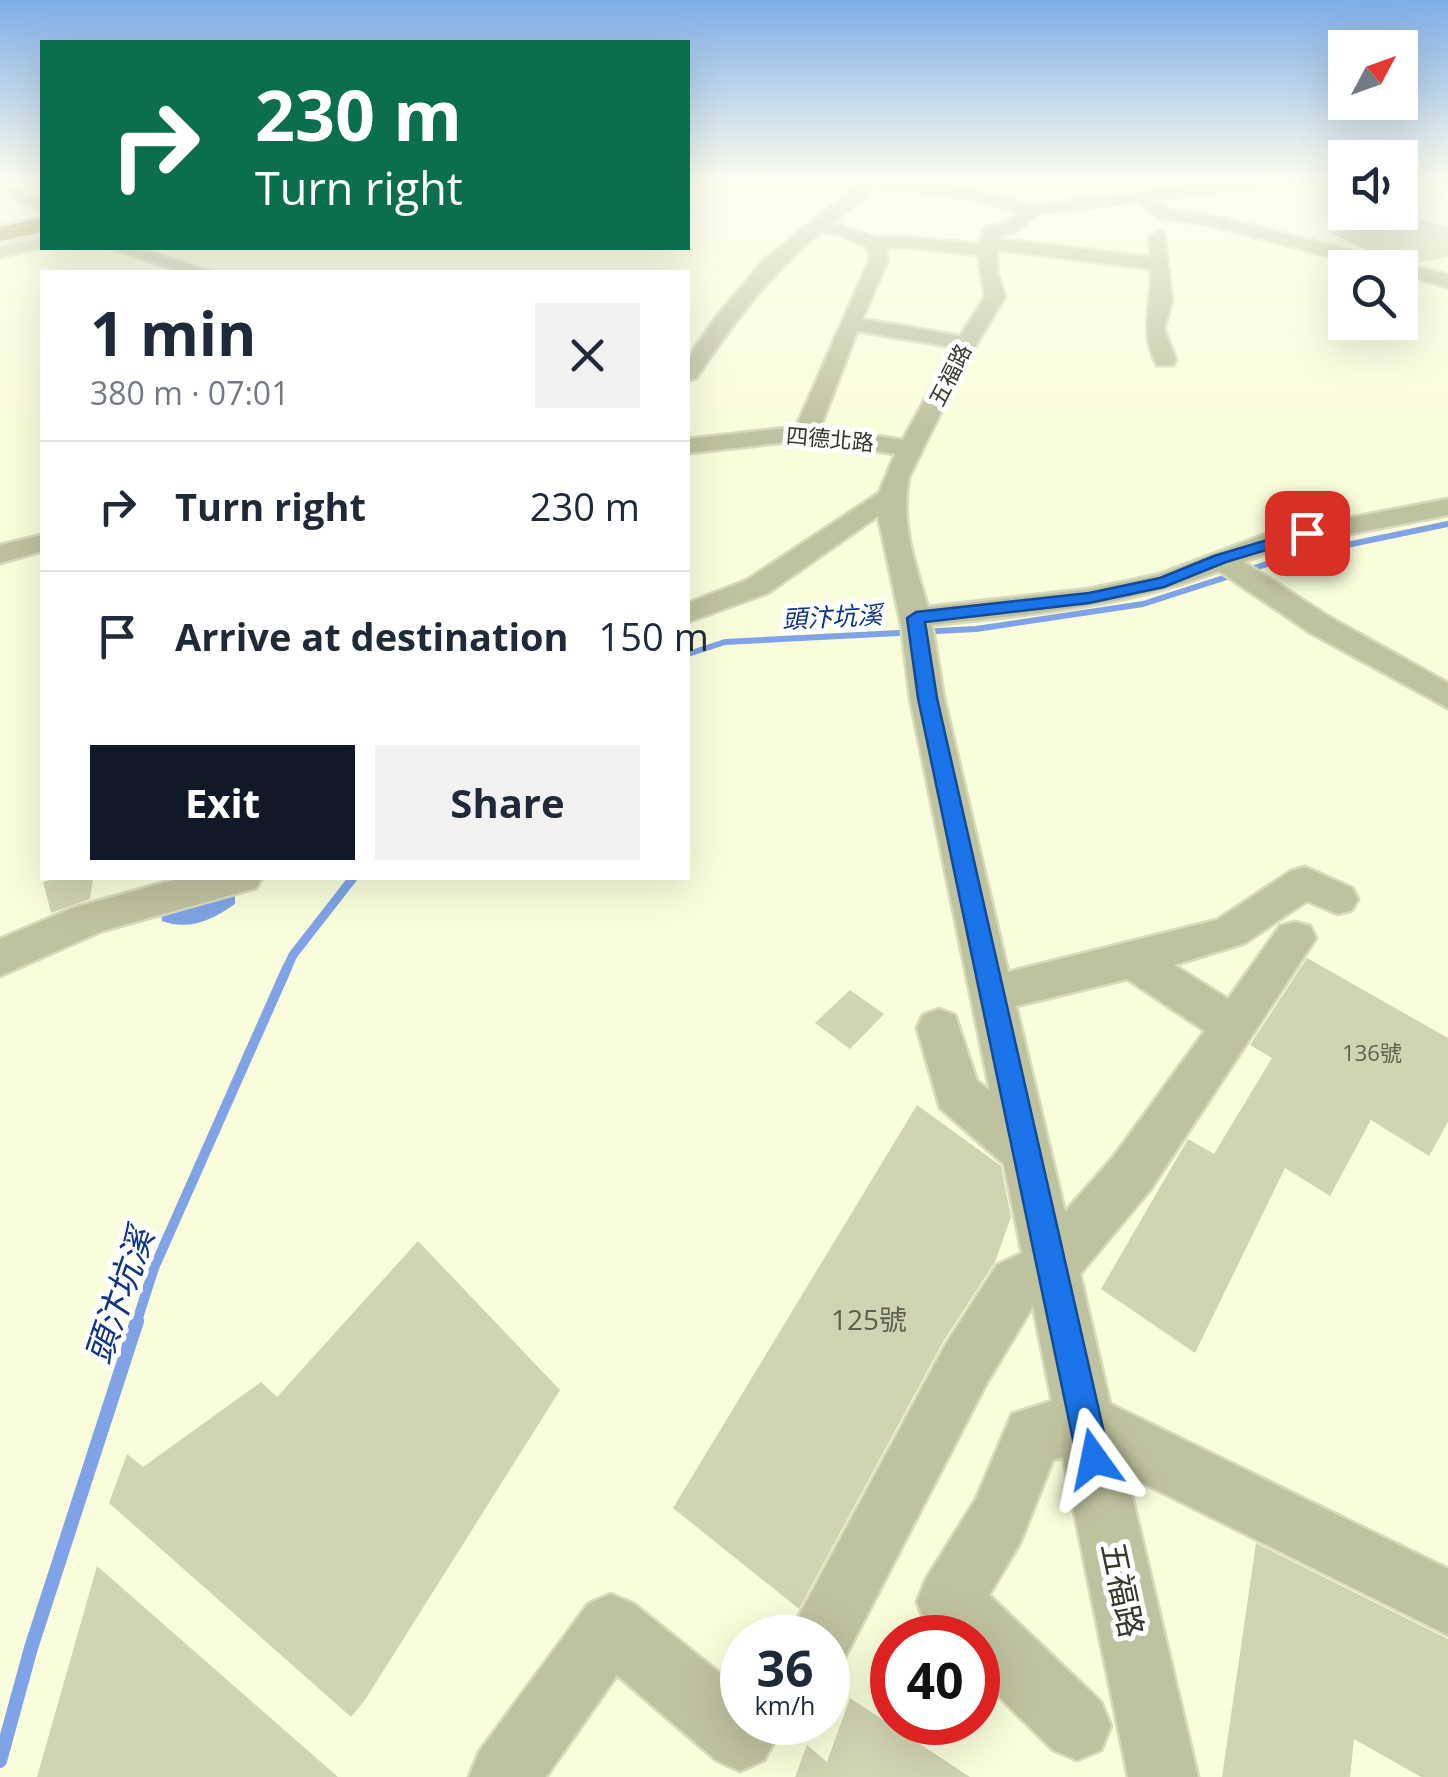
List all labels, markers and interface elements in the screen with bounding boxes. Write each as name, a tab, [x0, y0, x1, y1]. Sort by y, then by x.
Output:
north arrow	[1328, 30, 1418, 120]
map controls	[1328, 30, 1418, 340]
text: 230 m	[255, 66, 462, 162]
icon: right	[90, 80, 220, 210]
button: sound	[1328, 140, 1418, 230]
text: Turn right	[255, 157, 463, 218]
button: search	[1328, 250, 1418, 340]
text: 1 min	[90, 292, 257, 374]
button: close	[535, 303, 640, 408]
street label: 五福路	[921, 338, 977, 411]
text: 380 m · 07:01	[90, 371, 289, 414]
street label: 四德北路	[785, 419, 875, 457]
icon: right	[90, 479, 145, 534]
text: Turn right	[175, 480, 366, 532]
text: 230 m	[530, 480, 640, 532]
pin	[1265, 491, 1350, 576]
icon: arrive	[1280, 506, 1335, 561]
water label: 頭汴坑溪	[781, 596, 886, 636]
icon: arrive	[90, 609, 145, 664]
text: Arrive at destination	[175, 610, 569, 662]
text: 150 m	[599, 610, 709, 662]
button: Exit	[90, 745, 355, 860]
button: Share	[375, 745, 640, 860]
house number: 136號	[1342, 1037, 1402, 1067]
water label: 頭汴坑溪	[74, 1217, 165, 1369]
house number: 125號	[831, 1300, 907, 1338]
position arrow	[1042, 1407, 1146, 1511]
street label: 五福路	[1092, 1538, 1154, 1641]
speed limit sign: 40	[870, 1615, 1000, 1745]
text: 36	[756, 1634, 814, 1702]
text: km/h	[755, 1688, 815, 1722]

